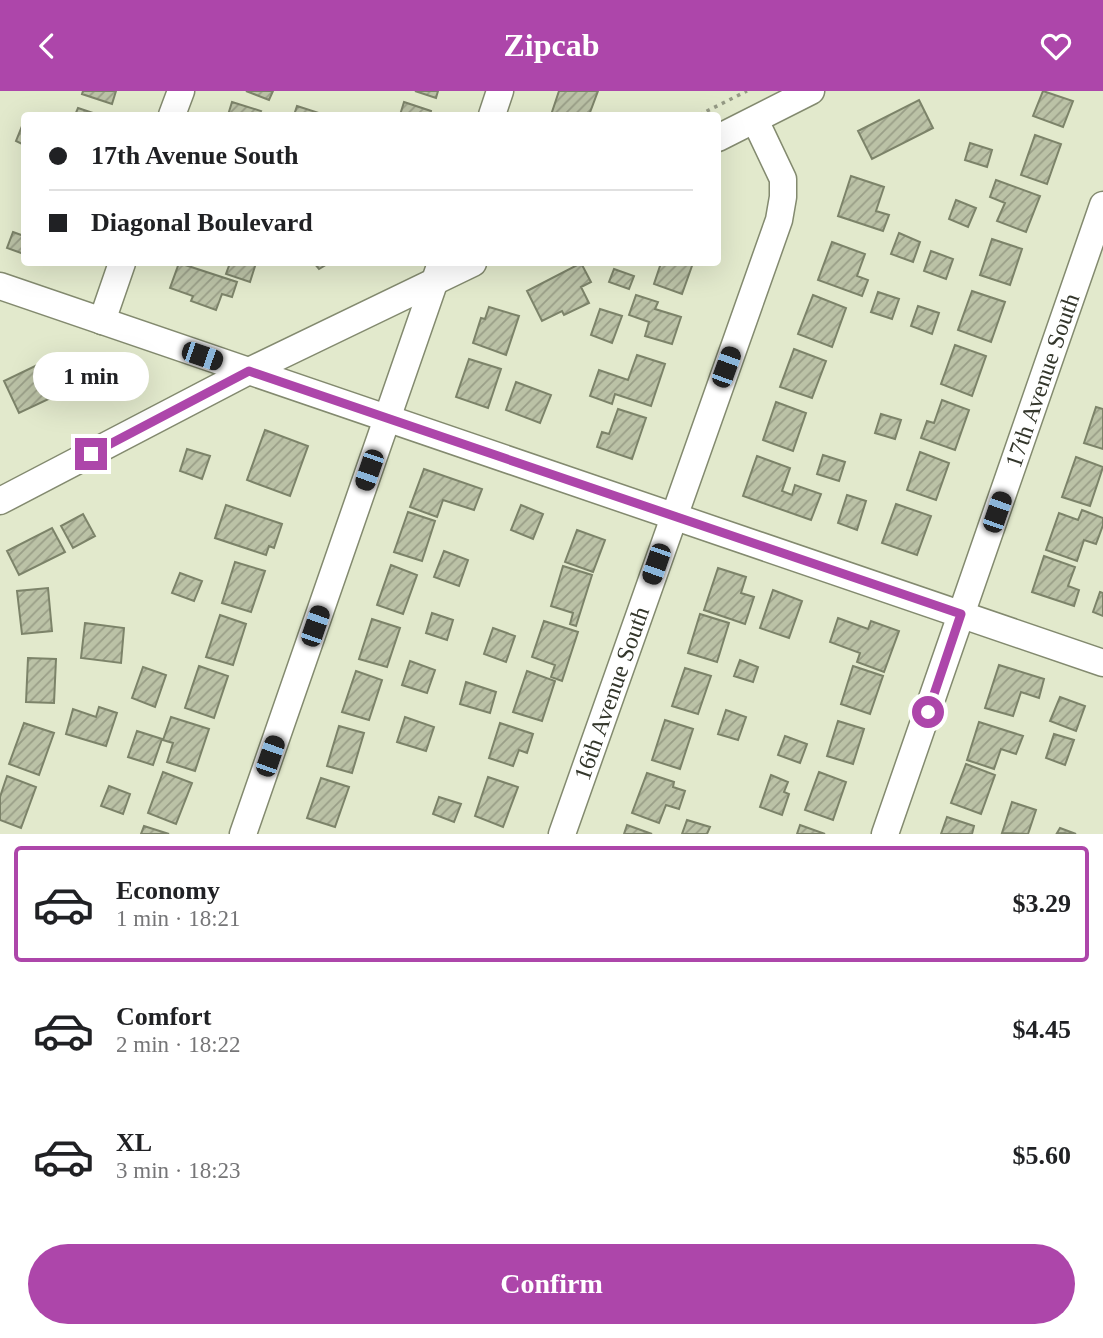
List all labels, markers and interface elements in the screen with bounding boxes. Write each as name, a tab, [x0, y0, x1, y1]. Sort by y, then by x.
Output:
icon: back	[28, 27, 66, 65]
text: Zipcab	[503, 27, 600, 63]
icon: heart	[1037, 27, 1075, 65]
text: 17th Avenue South	[91, 141, 299, 170]
text: Diagonal Boulevard	[91, 208, 313, 237]
street label: 17th Avenue South	[1000, 290, 1084, 471]
car	[179, 339, 226, 373]
car	[709, 344, 744, 390]
callout: 1 min	[33, 353, 149, 401]
text: 1 min	[63, 364, 119, 389]
route end	[75, 438, 107, 470]
car	[353, 447, 386, 493]
car	[981, 489, 1014, 535]
car	[640, 541, 673, 587]
car	[299, 603, 332, 649]
street label: 16th Avenue South	[569, 603, 654, 784]
route start	[912, 696, 944, 728]
car	[254, 733, 287, 779]
icon: car	[32, 873, 95, 936]
text: Economy	[116, 876, 220, 905]
text: $3.29	[1013, 889, 1071, 918]
text: 1 min · 18:21	[116, 906, 241, 931]
icon: car	[32, 999, 95, 1062]
text: Comfort	[116, 1002, 211, 1031]
text: $4.45	[1013, 1015, 1071, 1044]
text: 2 min · 18:22	[116, 1032, 241, 1057]
icon: car	[32, 1125, 95, 1188]
text: XL	[116, 1128, 152, 1157]
text: $5.60	[1013, 1141, 1071, 1170]
text: 3 min · 18:23	[116, 1158, 241, 1183]
button: Confirm	[28, 1244, 1075, 1324]

